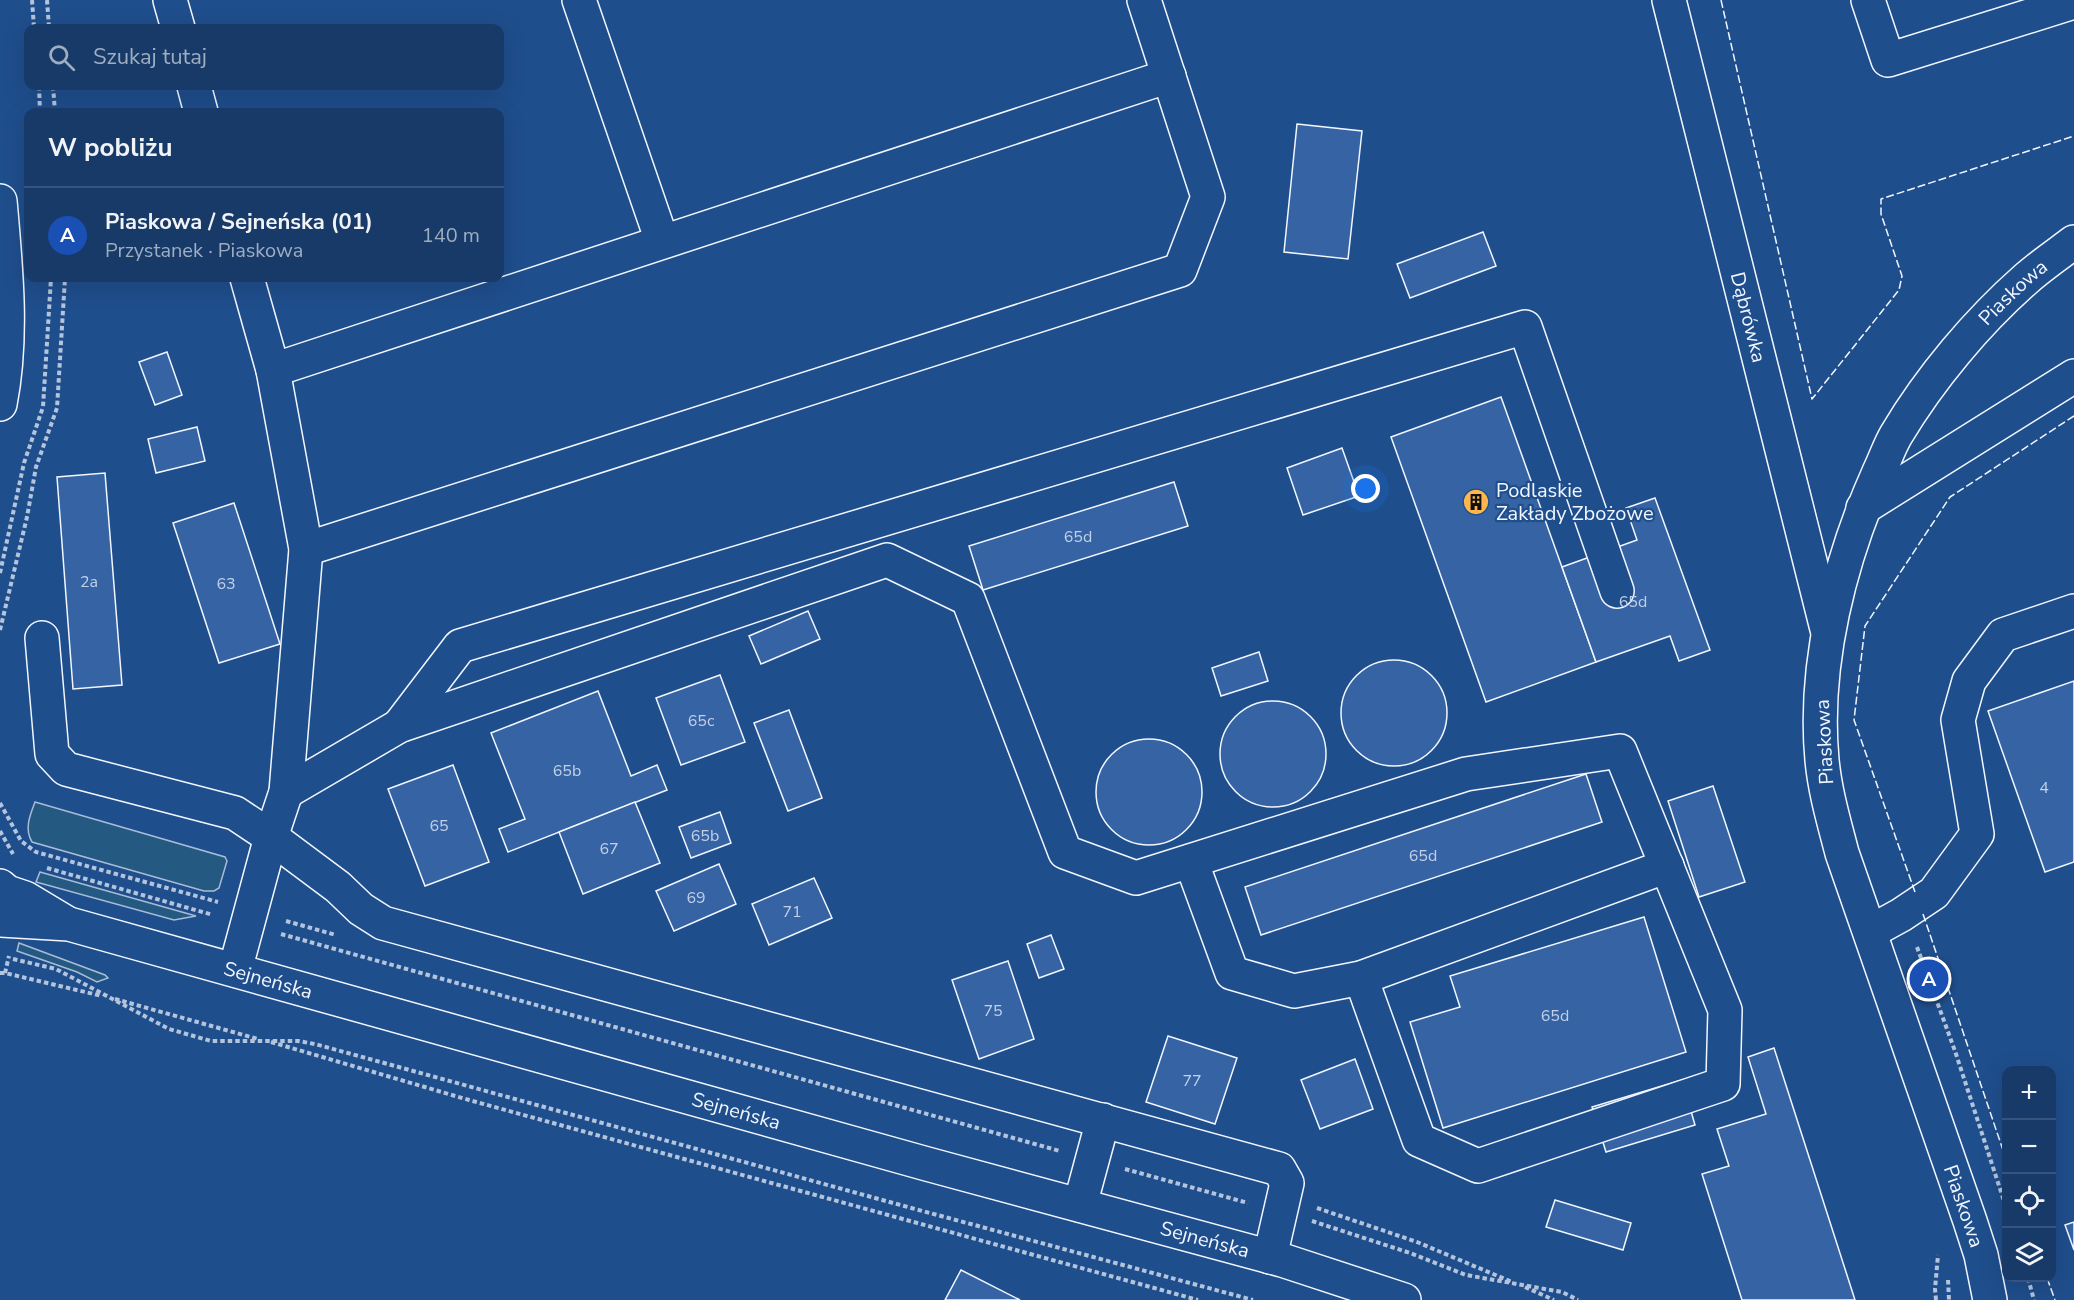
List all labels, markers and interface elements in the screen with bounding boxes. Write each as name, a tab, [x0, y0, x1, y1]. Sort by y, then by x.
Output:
search box	[24, 24, 504, 90]
icon: search	[45, 41, 78, 74]
text: Szukaj tutaj	[93, 42, 207, 72]
text: W pobliżu	[48, 130, 172, 165]
text: Piaskowa / Sejneńska (01)	[105, 207, 373, 237]
text: A	[60, 222, 75, 249]
text: 140 m	[422, 222, 480, 249]
text: Przystanek · Piaskowa	[105, 237, 303, 264]
street label: Piaskowa	[1972, 253, 2053, 331]
street label: Dąbrówka	[1724, 269, 1773, 365]
your location	[1351, 474, 1380, 503]
place label: Podlaskie Zakłady Zbożowe	[1496, 477, 1654, 527]
building icon: Podlaskie Zakłady Zbożowe	[1461, 487, 1491, 517]
house number: 65d	[1064, 526, 1092, 548]
house number: 2a	[80, 571, 98, 593]
house number: 63	[216, 573, 236, 595]
house number: 65d	[1619, 591, 1647, 613]
street label: Piaskowa	[1809, 699, 1840, 785]
house number: 65c	[688, 710, 715, 732]
house number: 65b	[553, 760, 581, 782]
house number: 4	[2039, 777, 2049, 799]
house number: 65	[429, 815, 449, 837]
house number: 65b	[691, 825, 719, 847]
house number: 67	[599, 838, 619, 860]
house number: 65d	[1409, 845, 1437, 867]
house number: 69	[686, 887, 706, 909]
house number: 71	[782, 901, 802, 923]
street label: Sejneńska	[221, 955, 316, 1005]
pin: A	[1910, 956, 1948, 1002]
house number: 75	[983, 1000, 1003, 1022]
house number: 65d	[1541, 1005, 1569, 1027]
map controls	[2002, 1066, 2056, 1282]
button: +	[2002, 1066, 2056, 1120]
house number: 77	[1182, 1070, 1202, 1092]
street label: Sejneńska	[689, 1086, 784, 1136]
button: −	[2002, 1120, 2056, 1174]
street label: Piaskowa	[1937, 1161, 1990, 1251]
button: locate	[2002, 1174, 2056, 1228]
street label: Sejneńska	[1157, 1215, 1252, 1265]
button: layers	[2002, 1228, 2056, 1282]

